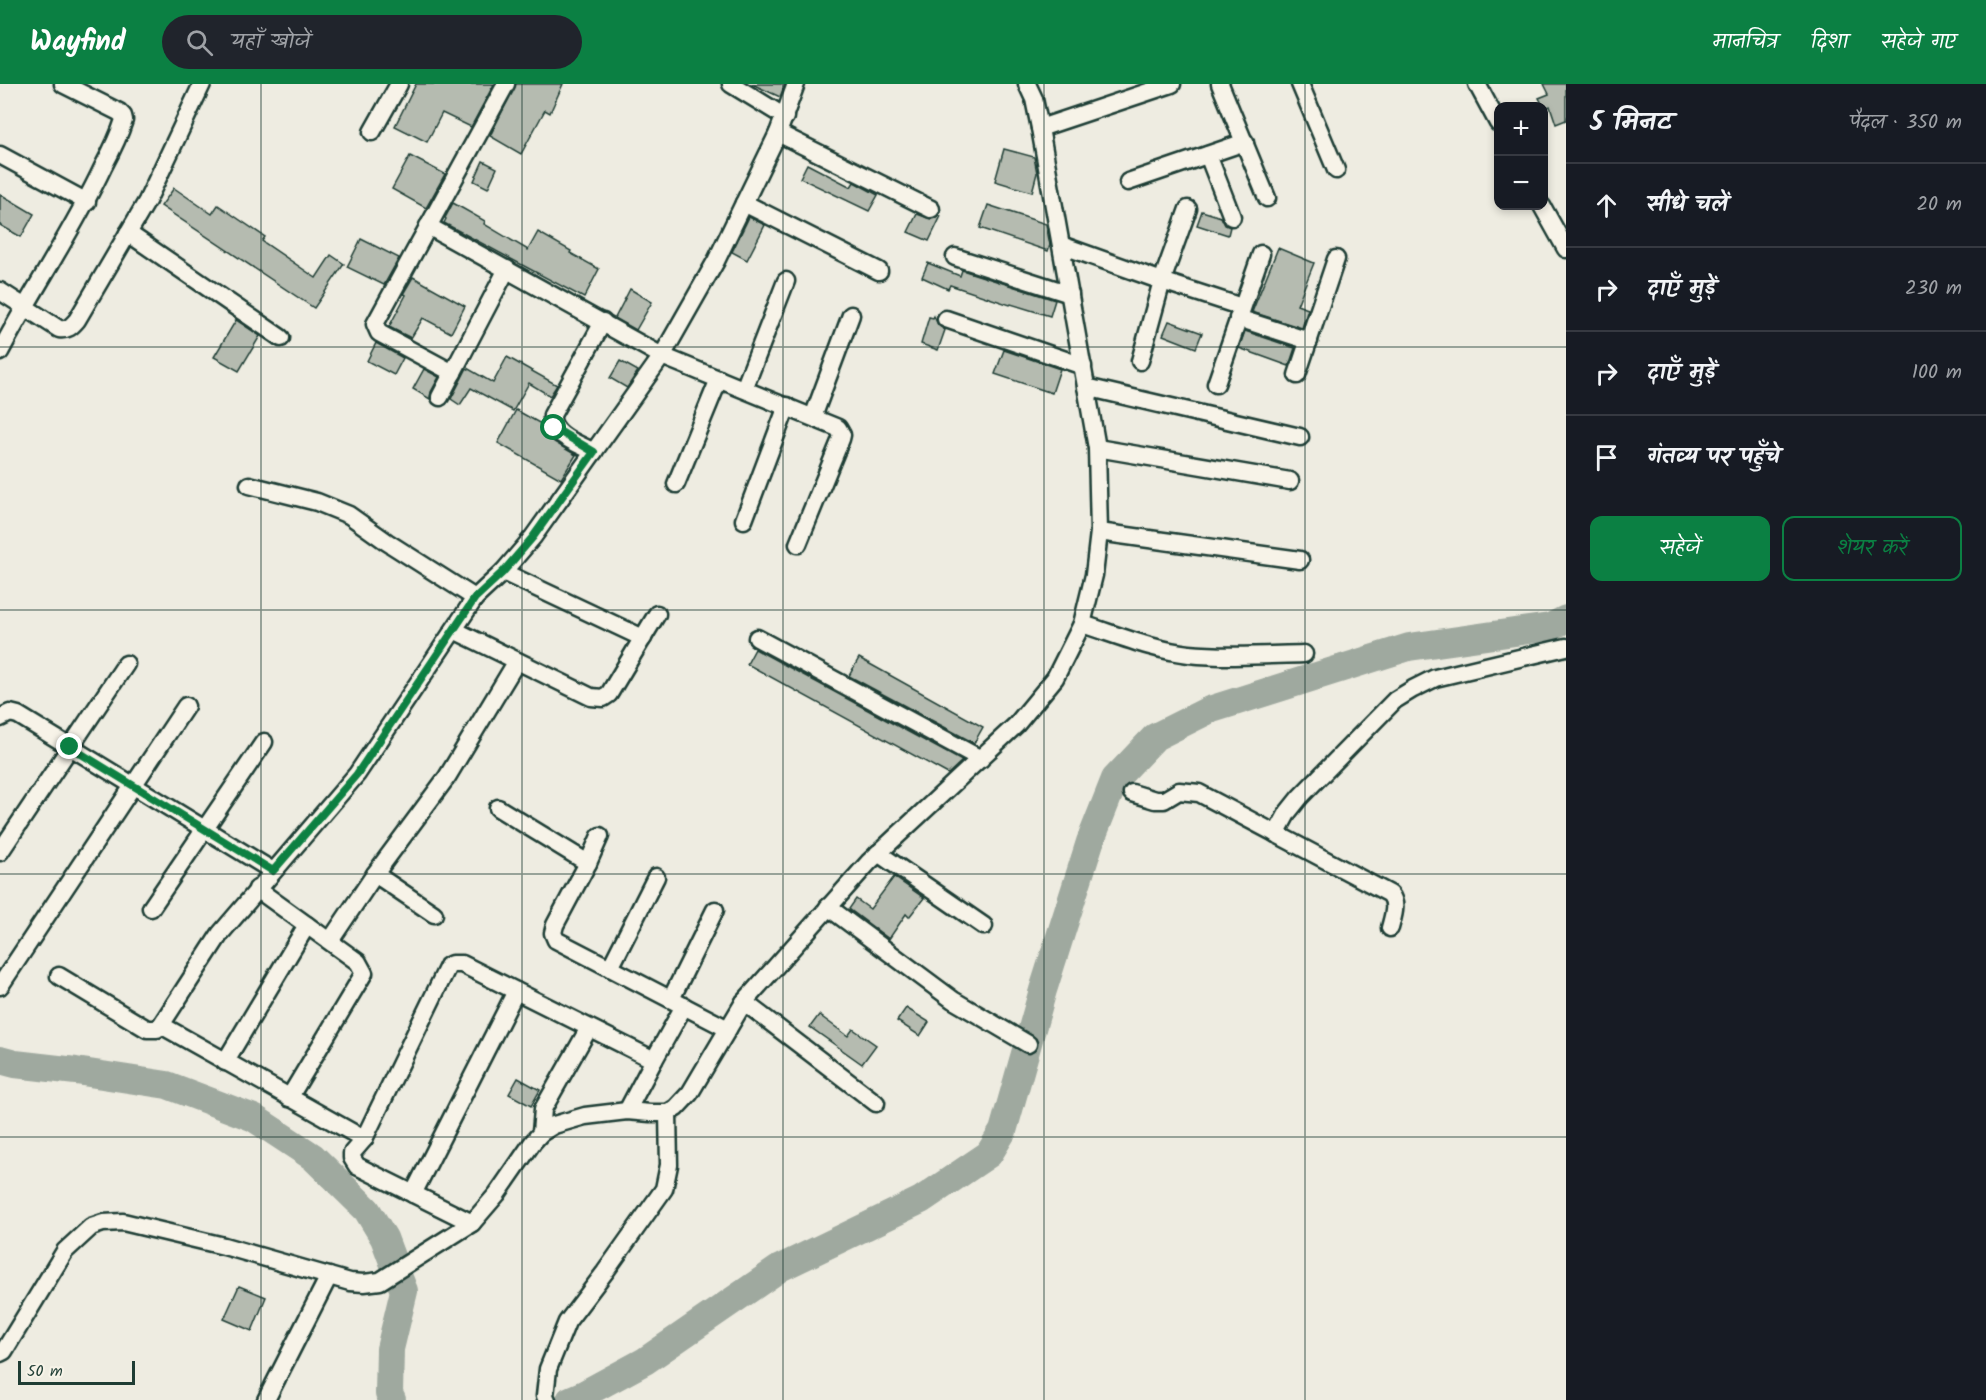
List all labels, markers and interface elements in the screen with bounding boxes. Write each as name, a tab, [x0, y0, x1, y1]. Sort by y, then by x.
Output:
search box	[162, 15, 582, 69]
text: Wayfind	[30, 20, 126, 65]
text: यहाँ खोजें	[231, 25, 310, 60]
icon: search	[183, 26, 216, 59]
text: मानचित्र	[1712, 26, 1778, 59]
text: दिशा	[1811, 26, 1848, 59]
text: सहेजे गए	[1881, 26, 1956, 59]
map controls	[1494, 102, 1548, 210]
button: +	[1494, 102, 1548, 156]
text: 5 मिनट	[1590, 102, 1672, 144]
text: पैदल · 350 m	[1850, 107, 1962, 139]
button: −	[1494, 156, 1548, 210]
text: सीधे चलें	[1647, 188, 1728, 223]
icon: ahead	[1590, 189, 1623, 222]
text: 20 m	[1916, 189, 1962, 221]
text: दाएँ मुड़ें	[1647, 272, 1716, 307]
icon: right	[1590, 273, 1623, 306]
text: 230 m	[1905, 273, 1962, 305]
text: दाएँ मुड़ें	[1647, 356, 1716, 391]
icon: right	[1590, 357, 1623, 390]
text: 100 m	[1912, 357, 1962, 389]
route start	[540, 414, 566, 440]
text: गंतव्य पर पहुँचे	[1647, 440, 1780, 475]
icon: arrive	[1590, 441, 1623, 474]
button: सहेजें	[1590, 516, 1770, 581]
button: शेयर करें	[1782, 516, 1962, 581]
route end	[56, 733, 82, 759]
scale bar	[18, 1358, 135, 1386]
text: 50 m	[27, 1359, 63, 1384]

